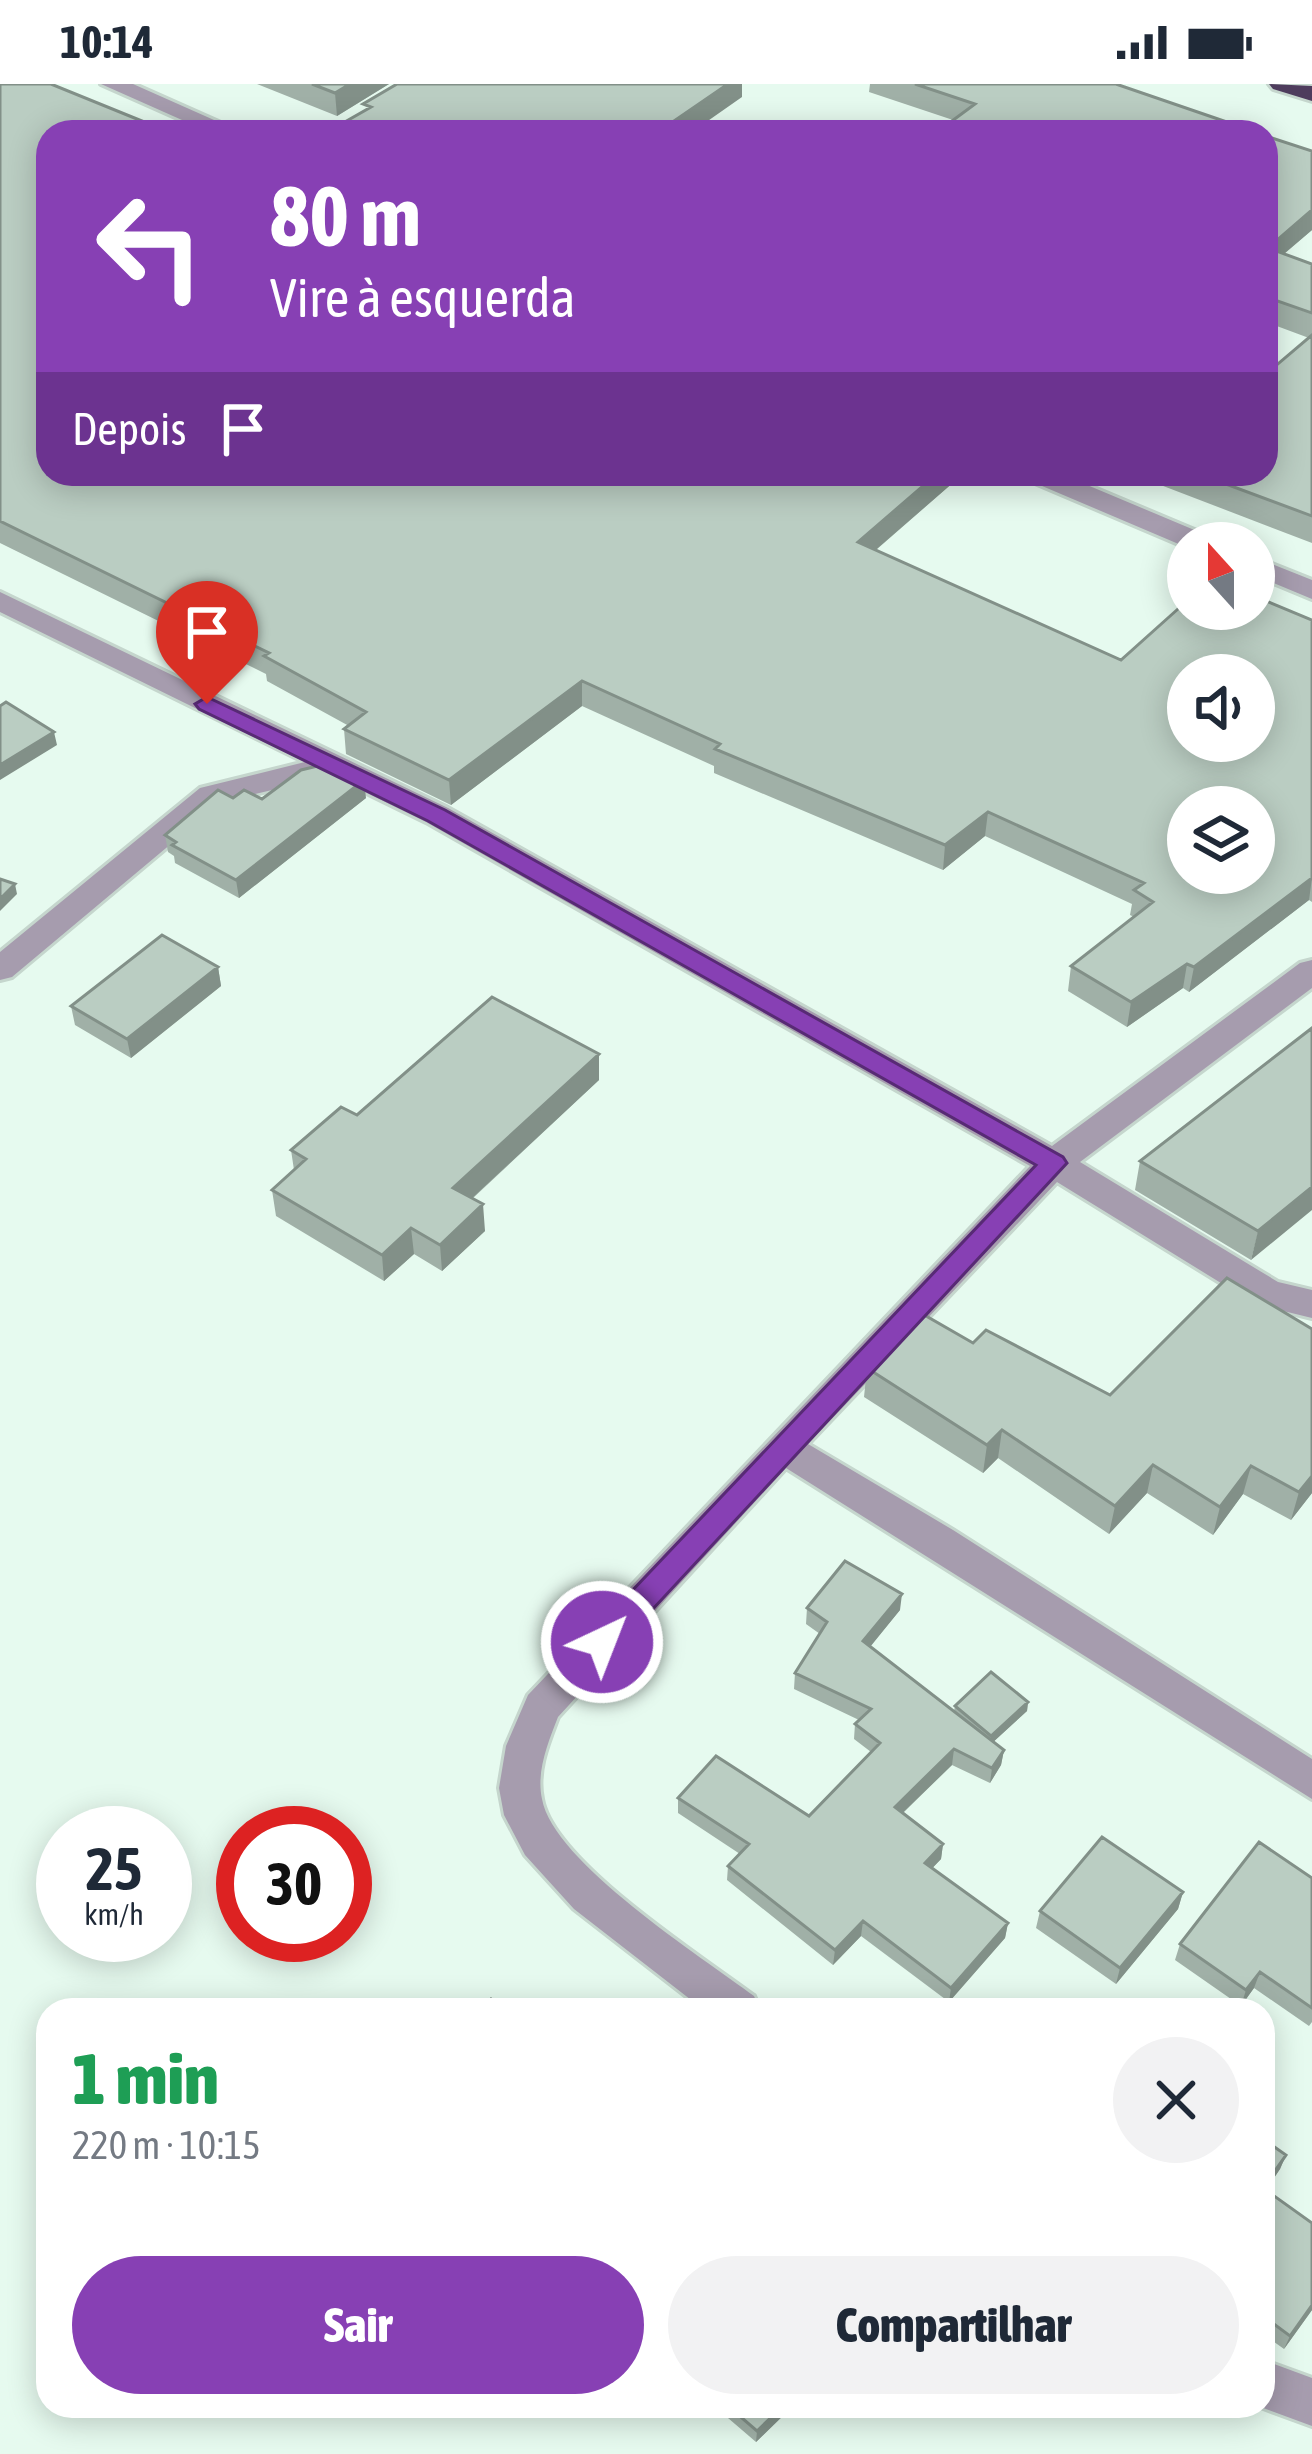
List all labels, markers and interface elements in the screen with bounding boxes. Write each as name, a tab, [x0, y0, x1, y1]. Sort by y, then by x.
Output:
text: 10:14	[60, 16, 154, 68]
icon: left	[72, 168, 228, 324]
text: 80 m	[270, 168, 421, 264]
text: Vire à esquerda	[270, 267, 576, 328]
icon: arrive	[210, 396, 276, 462]
text: Depois	[72, 403, 186, 455]
north arrow	[1167, 522, 1275, 630]
map controls	[1167, 522, 1275, 894]
pin	[156, 581, 258, 704]
icon: arrive	[174, 599, 240, 665]
button: sound	[1167, 654, 1275, 762]
button: layers	[1167, 786, 1275, 894]
position arrow	[539, 1579, 665, 1705]
speed limit sign: 30	[216, 1806, 372, 1962]
text: 25	[86, 1834, 142, 1903]
text: km/h	[84, 1897, 144, 1931]
text: 1 min	[72, 2037, 219, 2119]
button: close	[1113, 2037, 1239, 2163]
text: 220 m · 10:15	[72, 2123, 261, 2167]
button: Sair	[72, 2256, 644, 2394]
button: Compartilhar	[668, 2256, 1239, 2394]

